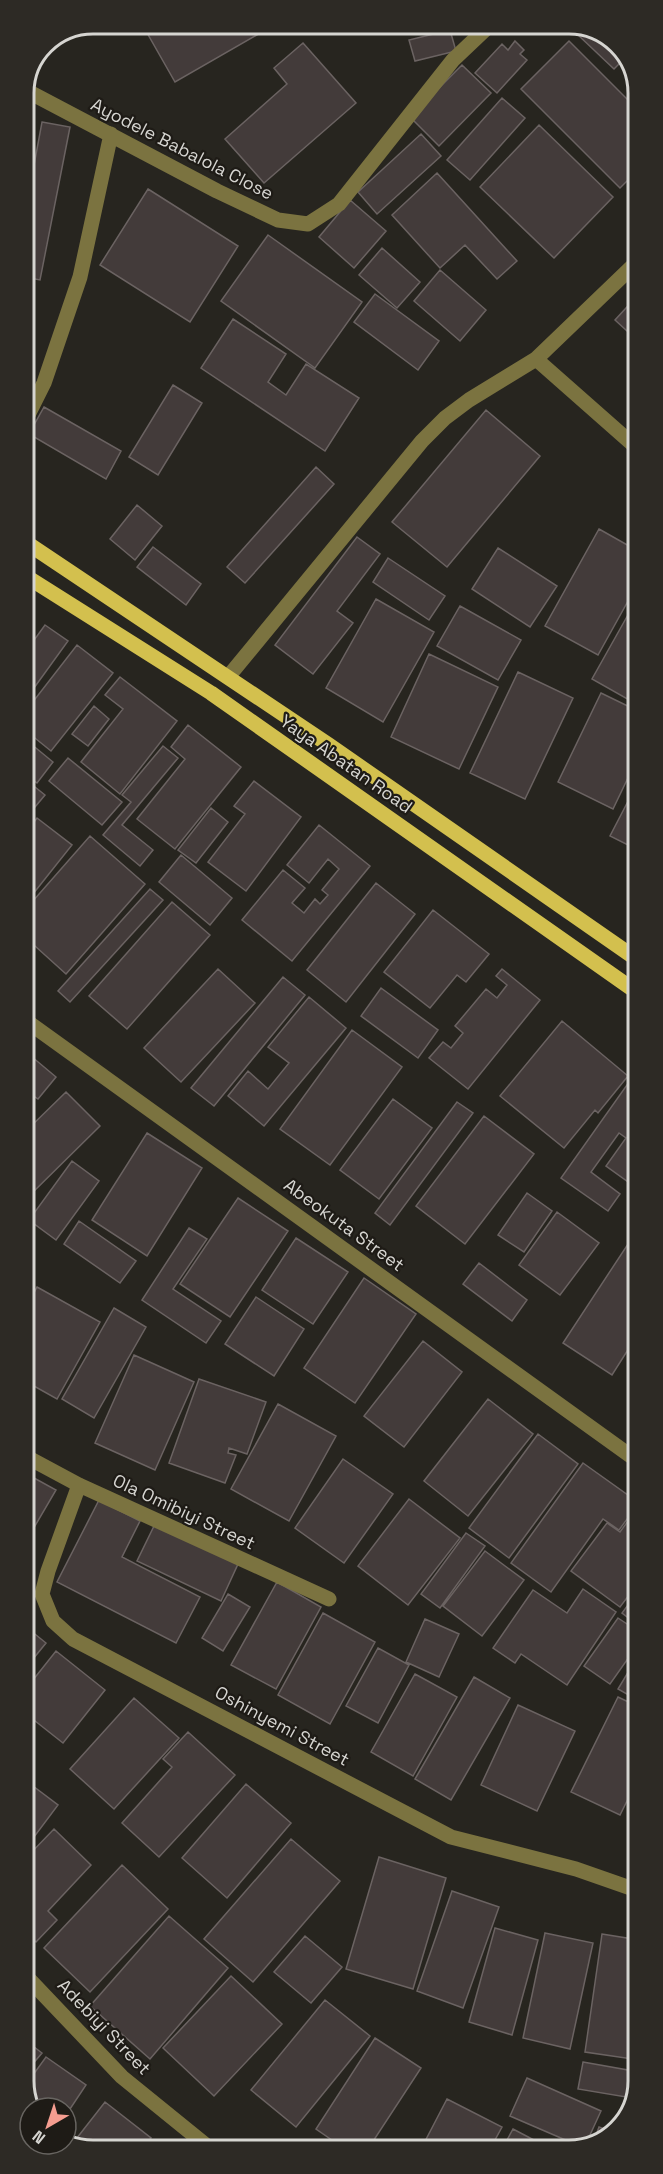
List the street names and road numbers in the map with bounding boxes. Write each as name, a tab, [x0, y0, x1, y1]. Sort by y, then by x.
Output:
street label: Ayodele Babalola Close	[87, 93, 277, 205]
street label: Yaya Abatan Road	[276, 709, 417, 818]
street label: Abeokuta Street	[279, 1173, 409, 1276]
street label: Ola Omibiyi Street	[109, 1468, 259, 1555]
street label: Oshinyemi Street	[211, 1680, 353, 1771]
street label: Adebiyi Street	[53, 1974, 156, 2079]

